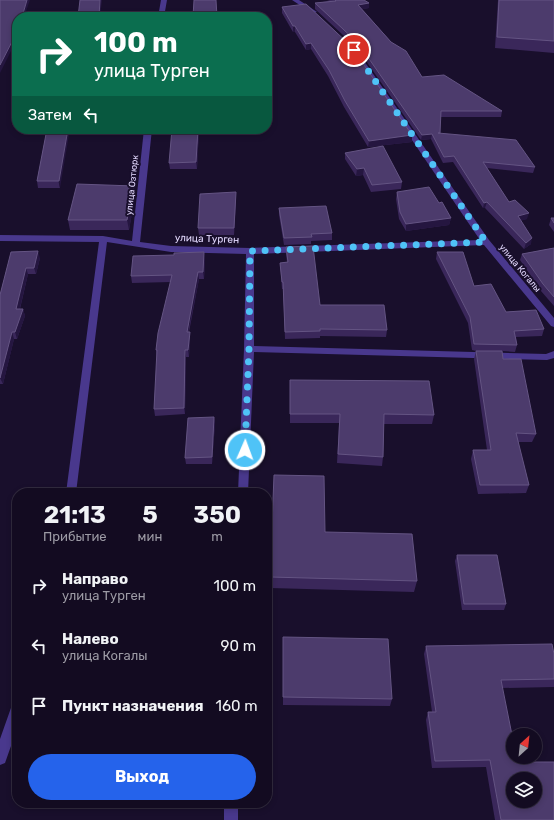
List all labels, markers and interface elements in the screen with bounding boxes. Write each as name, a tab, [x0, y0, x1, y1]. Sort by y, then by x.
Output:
text: 100 m	[94, 26, 178, 59]
icon: right	[28, 28, 80, 80]
pin	[337, 33, 371, 67]
icon: arrive	[343, 39, 365, 61]
text: улица Турген	[94, 60, 210, 82]
icon: left	[80, 104, 102, 126]
text: Затем	[28, 106, 72, 124]
street label: улица Озтюрк	[124, 154, 140, 216]
street label: улица Турген	[175, 232, 239, 246]
street label: улица Когалы	[497, 242, 543, 294]
position arrow	[224, 429, 266, 471]
text: 21:13	[44, 501, 106, 529]
text: 5	[142, 501, 158, 529]
text: 350	[193, 501, 241, 529]
text: Прибытие	[43, 529, 107, 544]
text: мин	[138, 529, 162, 544]
text: m	[211, 529, 223, 544]
text: Направо	[62, 570, 128, 588]
icon: right	[28, 575, 50, 597]
text: 100 m	[214, 577, 256, 595]
text: улица Турген	[62, 588, 146, 603]
text: Налево	[62, 630, 119, 648]
icon: left	[28, 635, 50, 657]
text: 90 m	[221, 637, 256, 655]
text: улица Когалы	[62, 648, 147, 663]
icon: arrive	[28, 695, 50, 717]
text: Пункт назначения	[62, 697, 204, 715]
text: 160 m	[216, 697, 258, 715]
north arrow	[506, 728, 542, 764]
map controls	[506, 728, 542, 808]
button: Выход	[28, 754, 256, 800]
button: layers	[506, 772, 542, 808]

